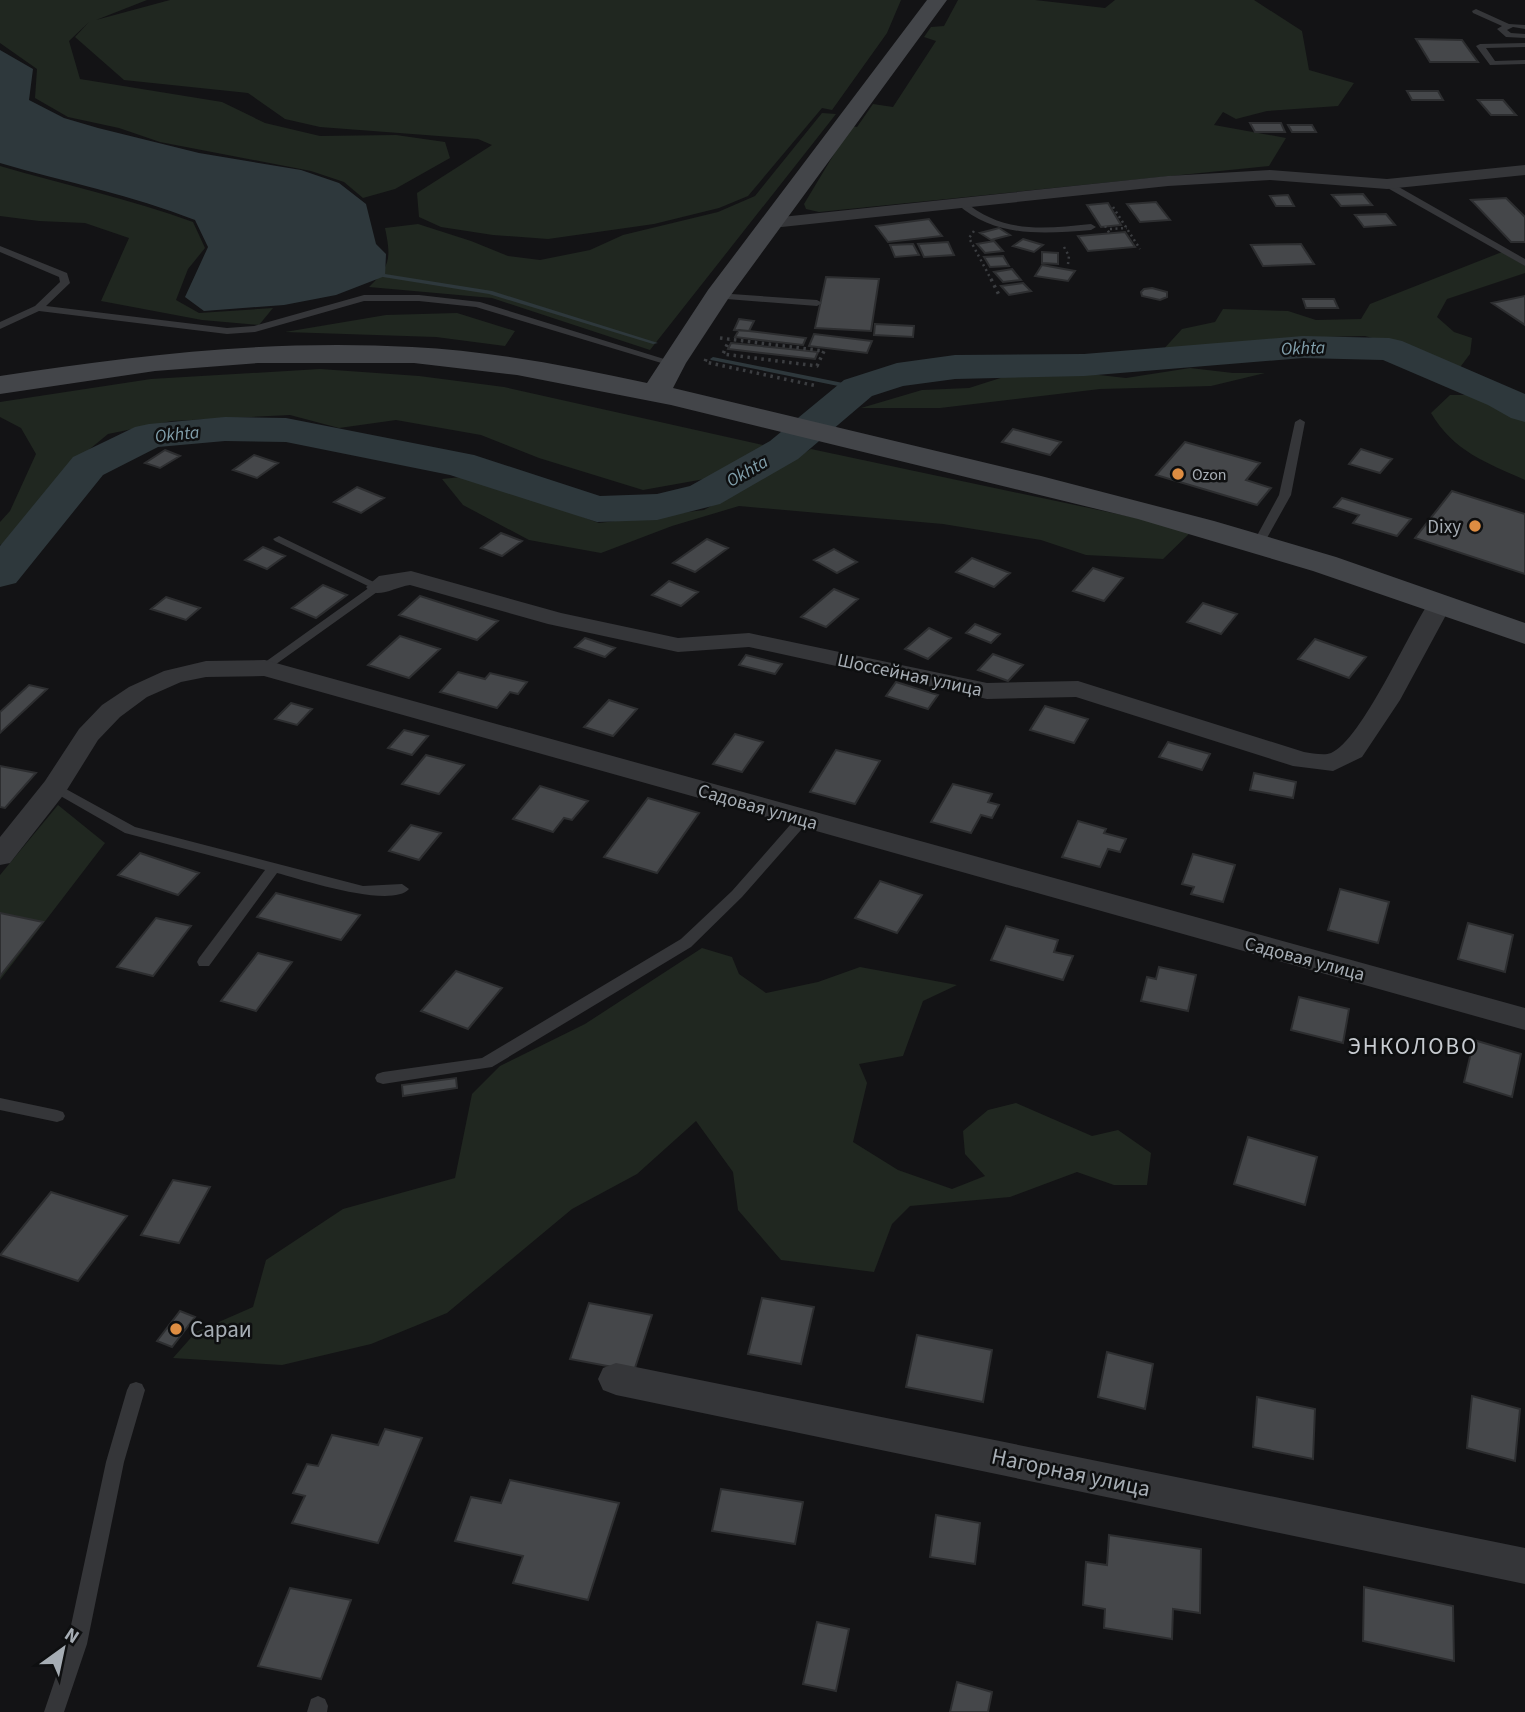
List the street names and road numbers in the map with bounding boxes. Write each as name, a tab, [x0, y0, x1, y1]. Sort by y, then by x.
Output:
street label: Шоссейная улица	[835, 647, 985, 704]
street label: Садовая улица	[695, 777, 821, 837]
street label: Садовая улица	[1241, 930, 1368, 988]
street label: Нагорная улица	[988, 1440, 1153, 1505]

